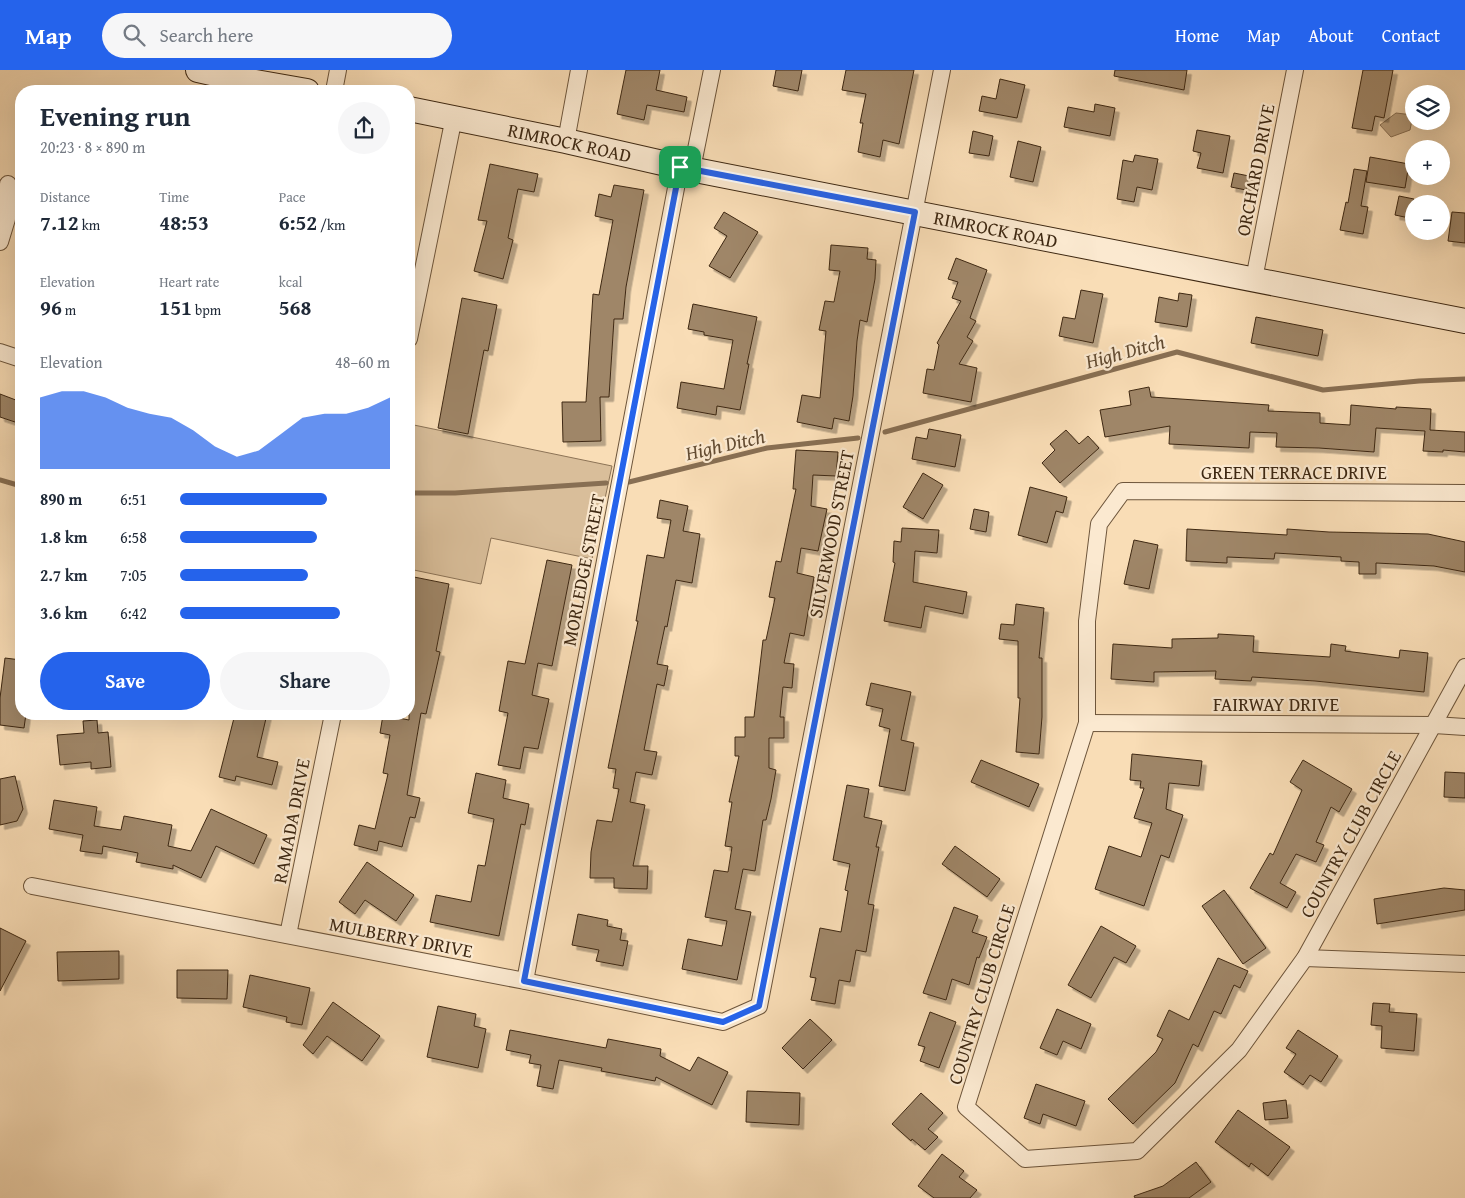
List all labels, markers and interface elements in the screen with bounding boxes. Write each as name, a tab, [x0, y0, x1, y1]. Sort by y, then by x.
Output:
search box	[102, 13, 452, 58]
text: Map	[25, 18, 72, 53]
icon: search	[120, 21, 148, 49]
text: Search here	[160, 21, 253, 49]
text: Home	[1175, 22, 1219, 49]
text: Map	[1247, 22, 1280, 49]
text: About	[1308, 22, 1354, 49]
text: Contact	[1382, 22, 1440, 49]
map controls	[1405, 85, 1450, 240]
button: layers	[1405, 85, 1450, 130]
text: Evening run	[40, 95, 191, 136]
street label: ORCHARD DRIVE	[1228, 101, 1282, 238]
button: share	[338, 102, 390, 154]
street label: RIMROCK ROAD	[505, 115, 634, 169]
text: 20:23 · 8 × 890 m	[40, 135, 145, 159]
button: +	[1405, 140, 1450, 185]
pin	[659, 146, 701, 188]
icon: arrive	[666, 153, 694, 181]
text: Distance	[40, 187, 90, 207]
text: Time	[159, 187, 189, 207]
text: Pace	[279, 187, 306, 207]
button: −	[1405, 195, 1450, 240]
street label: RIMROCK ROAD	[931, 203, 1060, 255]
text: 7.12	[40, 207, 79, 238]
text: 48:53	[159, 207, 209, 238]
text: 6:52	[279, 207, 317, 238]
text: km	[79, 215, 100, 235]
text: /km	[317, 215, 345, 235]
text: Elevation	[40, 272, 95, 292]
text: Heart rate	[159, 272, 219, 292]
text: kcal	[279, 272, 303, 292]
text: 96	[40, 292, 62, 323]
text: 151	[159, 292, 192, 323]
text: 568	[279, 292, 311, 323]
text: m	[62, 300, 76, 320]
text: bpm	[192, 300, 221, 320]
water label: High Ditch	[1081, 326, 1168, 376]
text: Elevation	[40, 350, 103, 374]
text: 48–60 m	[335, 350, 390, 374]
water label: High Ditch	[681, 421, 768, 467]
street label: SILVERWOOD STREET	[801, 447, 861, 620]
street label: GREEN TERRACE DRIVE	[1201, 458, 1387, 486]
text: 890 m	[40, 487, 82, 511]
text: 6:51	[120, 487, 147, 511]
street label: MORLEDGE STREET	[555, 491, 612, 648]
text: 1.8 km	[40, 525, 87, 549]
text: 6:58	[120, 525, 147, 549]
text: 2.7 km	[40, 563, 87, 587]
text: 7:05	[120, 563, 147, 587]
text: 3.6 km	[40, 601, 87, 625]
text: 6:42	[120, 601, 147, 625]
button: Save	[40, 652, 210, 710]
button: Share	[220, 652, 390, 710]
street label: FAIRWAY DRIVE	[1213, 690, 1339, 718]
street label: COUNTRY CLUB CIRCLE	[1292, 745, 1408, 923]
street label: RAMADA DRIVE	[265, 756, 317, 886]
street label: COUNTRY CLUB CIRCLE	[940, 900, 1022, 1088]
street label: MULBERRY DRIVE	[327, 909, 475, 965]

